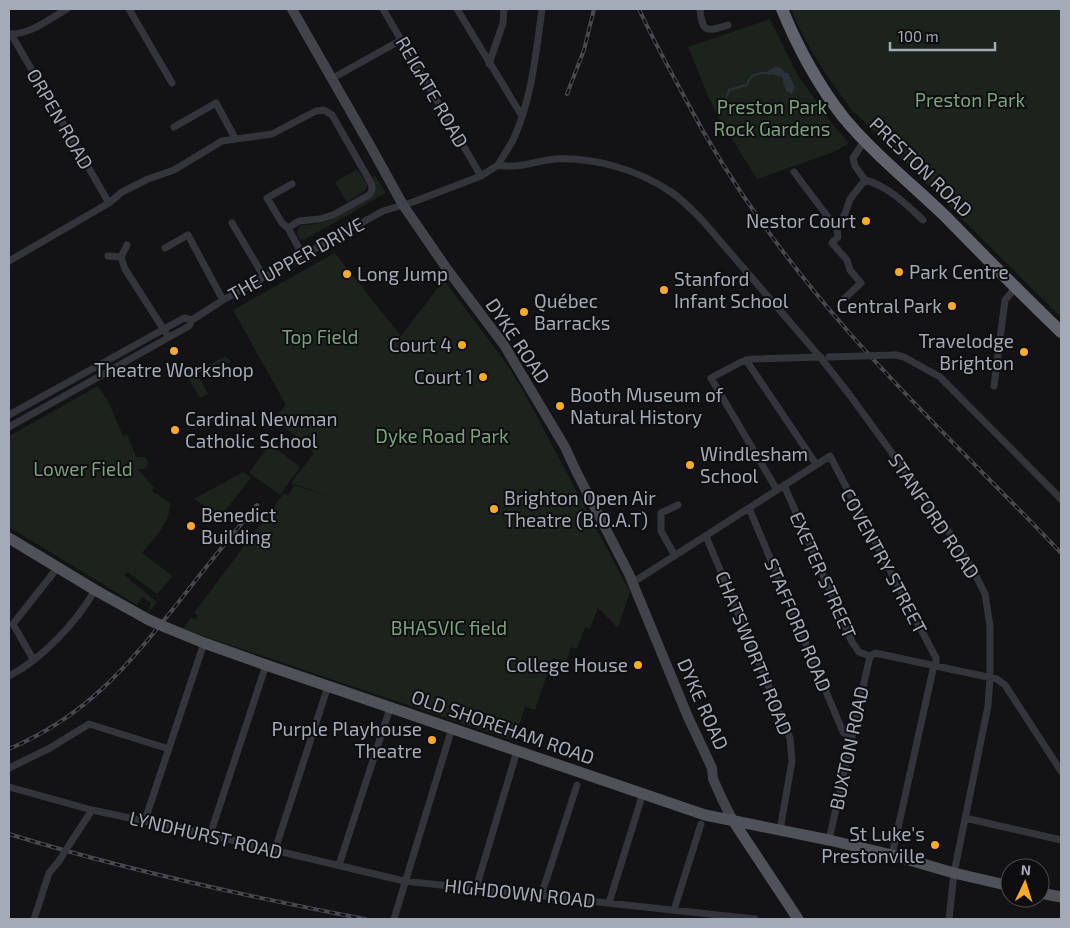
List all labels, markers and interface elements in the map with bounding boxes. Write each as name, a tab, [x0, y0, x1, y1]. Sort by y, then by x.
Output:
scale bar	[890, 20, 995, 52]
text: 100 m	[898, 27, 939, 45]
street label: REIGATE ROAD	[391, 32, 474, 151]
street label: ORPEN ROAD	[22, 64, 99, 173]
park label: Preston Park	[915, 88, 1026, 111]
park label: Preston Park Rock Gardens	[713, 95, 831, 140]
street label: PRESTON ROAD	[865, 112, 978, 222]
place label: Nestor Court	[746, 209, 856, 232]
street label: THE UPPER DRIVE	[224, 212, 368, 305]
marker: Nestor Court	[860, 215, 872, 227]
place label: Park Centre	[909, 260, 1009, 283]
place label: Long Jump	[357, 262, 448, 285]
marker: Park Centre	[893, 266, 905, 278]
place label: Stanford Infant School	[674, 267, 789, 312]
marker: Long Jump	[341, 268, 353, 280]
marker: Stanford Infant School	[658, 284, 670, 296]
place label: Québec Barracks	[534, 289, 611, 334]
street label: DYKE ROAD	[482, 294, 555, 388]
place label: Central Park	[836, 294, 942, 317]
marker: Central Park	[946, 300, 958, 312]
marker: Québec Barracks	[518, 306, 530, 318]
park label: Top Field	[282, 325, 358, 348]
place label: Travelodge Brighton	[918, 329, 1014, 374]
place label: Court 4	[389, 333, 452, 356]
marker: Court 4	[456, 339, 468, 351]
marker: Theatre Workshop	[168, 345, 180, 357]
marker: Travelodge Brighton	[1018, 346, 1030, 358]
place label: Theatre Workshop	[94, 358, 254, 381]
place label: Court 1	[414, 365, 473, 388]
marker: Court 1	[477, 371, 489, 383]
place label: Booth Museum of Natural History	[570, 383, 724, 428]
marker: Booth Museum of Natural History	[554, 400, 566, 412]
place label: Cardinal Newman Catholic School	[185, 407, 338, 452]
marker: Cardinal Newman Catholic School	[169, 424, 181, 436]
park label: Dyke Road Park	[375, 424, 509, 447]
place label: Windlesham School	[700, 442, 808, 487]
street label: STANFORD ROAD	[884, 449, 985, 583]
park label: Lower Field	[33, 457, 133, 480]
marker: Windlesham School	[684, 459, 696, 471]
street label: COVENTRY STREET	[836, 484, 933, 638]
place label: Brighton Open Air Theatre (B.O.A.T)	[504, 486, 656, 531]
place label: Benedict Building	[201, 503, 276, 548]
marker: Brighton Open Air Theatre (B.O.A.T)	[488, 503, 500, 515]
street label: EXETER STREET	[785, 508, 862, 642]
marker: Benedict Building	[185, 520, 197, 532]
street label: STAFFORD ROAD	[760, 555, 837, 695]
street label: CHATSWORTH ROAD	[711, 567, 798, 738]
park label: BHASVIC field	[391, 616, 507, 639]
place label: College House	[506, 653, 628, 676]
street label: DYKE ROAD	[673, 654, 734, 753]
marker: College House	[632, 659, 644, 671]
street label: OLD SHOREHAM ROAD	[409, 684, 598, 769]
street label: BUXTON ROAD	[824, 684, 873, 812]
place label: Purple Playhouse Theatre	[271, 717, 422, 762]
marker: Purple Playhouse Theatre	[426, 734, 438, 746]
street label: LYNDHURST ROAD	[127, 806, 285, 863]
place label: St Luke's Prestonville	[821, 822, 925, 867]
marker: St Luke's Prestonville	[929, 839, 941, 851]
north arrow	[1000, 858, 1050, 908]
text: N	[1020, 861, 1032, 878]
street label: HIGHDOWN ROAD	[443, 873, 597, 912]

